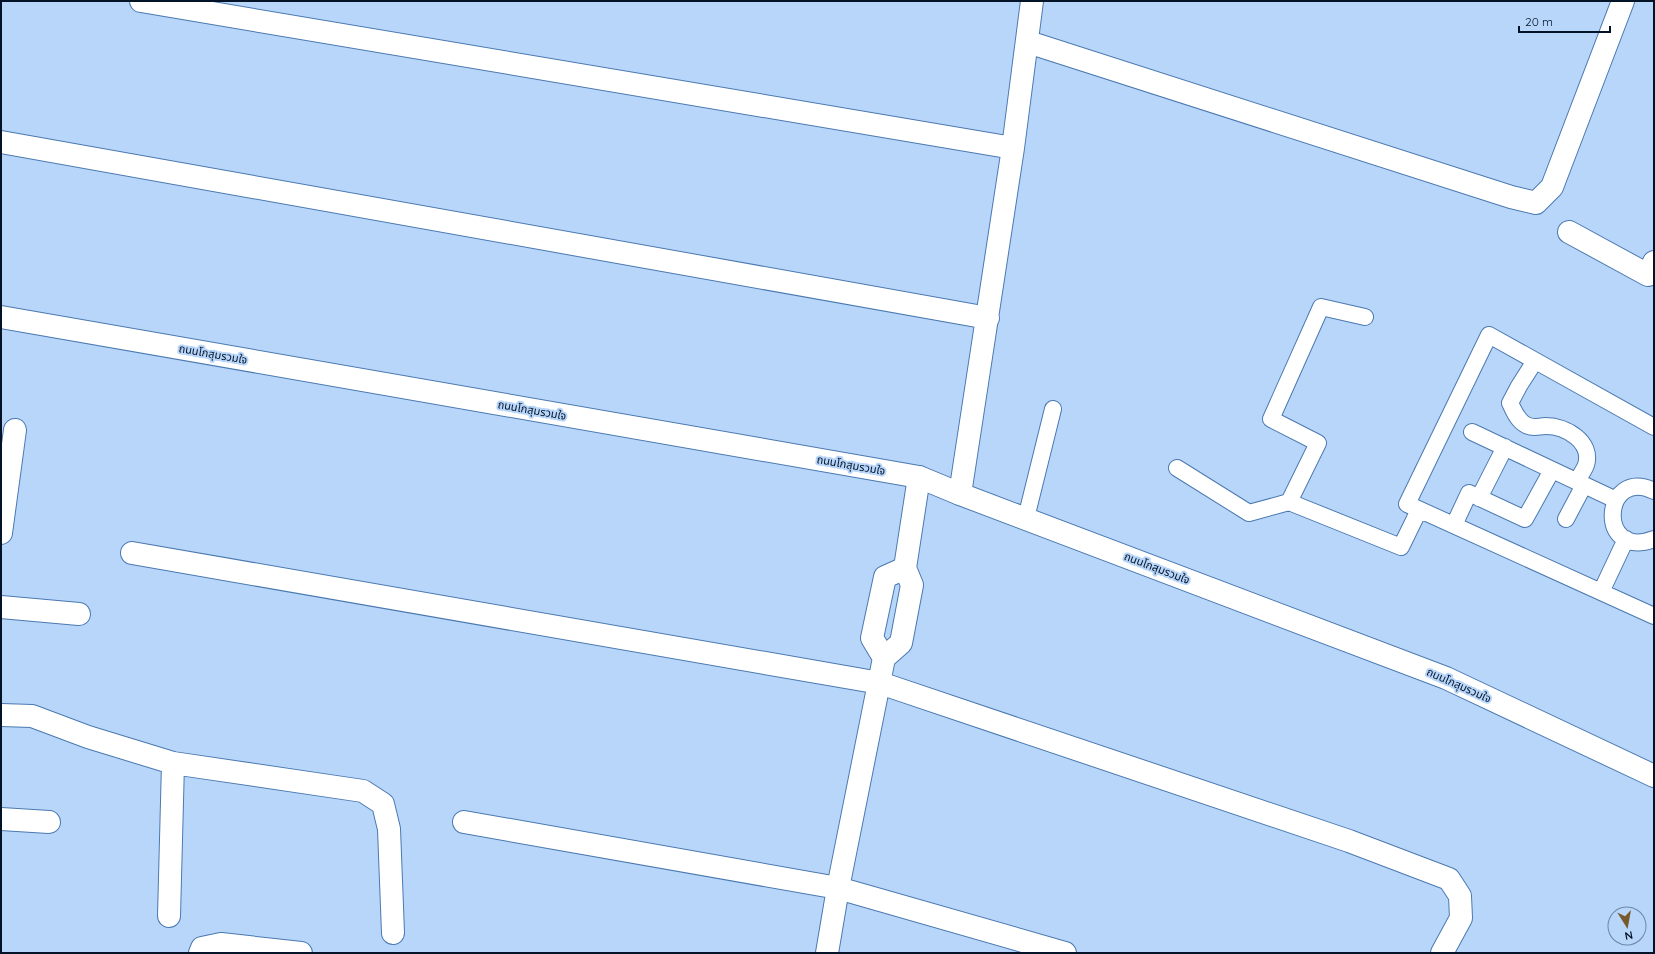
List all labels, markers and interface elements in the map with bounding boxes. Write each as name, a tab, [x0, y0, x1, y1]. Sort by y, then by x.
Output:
scale bar	[1519, 8, 1610, 34]
text: 20 m	[1525, 14, 1553, 29]
street label: ถนนโกสุมรวมใจ	[178, 341, 249, 367]
street label: ถนนโกสุมรวมใจ	[497, 397, 568, 423]
street label: ถนนโกสุมรวมใจ	[816, 452, 887, 478]
street label: ถนนโกสุมรวมใจ	[1122, 549, 1192, 587]
street label: ถนนโกสุมรวมใจ	[1424, 664, 1494, 706]
north arrow	[1607, 906, 1647, 946]
text: N	[1624, 928, 1634, 943]

